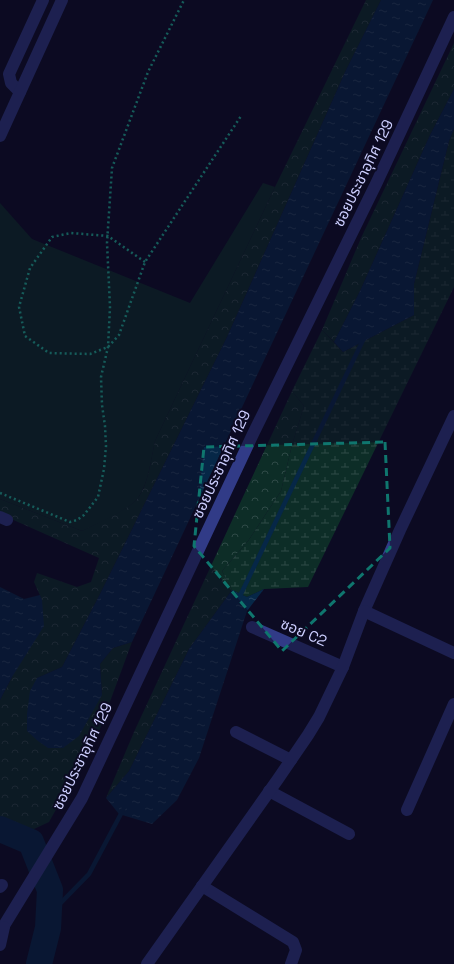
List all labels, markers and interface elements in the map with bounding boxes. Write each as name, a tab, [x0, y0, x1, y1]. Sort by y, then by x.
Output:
street label: ซอยประชาอุทิศ 129	[329, 116, 397, 230]
street label: ซอยประชาอุทิศ 129	[188, 407, 254, 521]
street label: ซอย C2	[278, 614, 330, 650]
street label: ซอยประชาอุทิศ 129	[48, 699, 116, 813]

